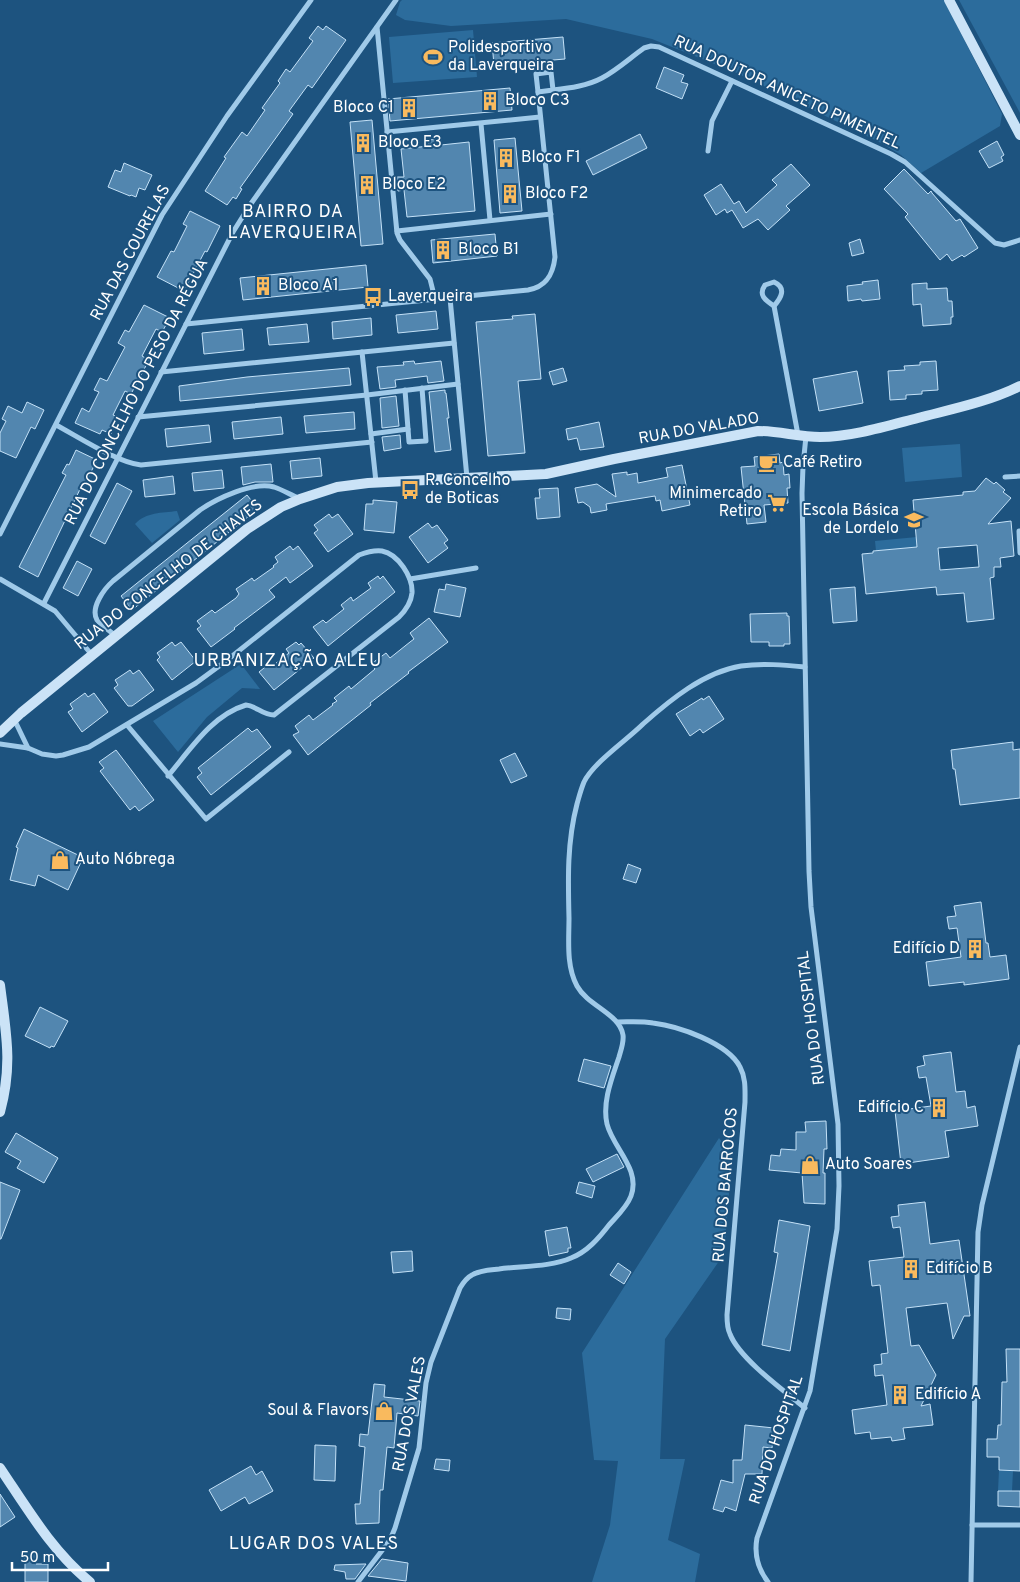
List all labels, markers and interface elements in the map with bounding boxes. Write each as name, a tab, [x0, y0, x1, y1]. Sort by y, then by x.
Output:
street label: RUA DOUTOR ANICETO PIMENTEL	[670, 31, 904, 155]
place label: Polidesportivo da Laverqueira	[448, 38, 554, 76]
sports icon: Polidesportivo da Laverqueira	[422, 46, 444, 68]
building icon: Bloco C3	[479, 90, 501, 112]
place label: Bloco C3	[505, 91, 570, 111]
building icon: Bloco C1	[398, 97, 420, 119]
place label: Bloco C1	[333, 98, 394, 118]
building icon: Bloco E3	[352, 132, 374, 154]
place label: Bloco E3	[378, 133, 442, 153]
building icon: Bloco F1	[495, 147, 517, 169]
place label: Bloco F1	[521, 148, 581, 168]
building icon: Bloco E2	[356, 174, 378, 196]
place label: Bloco E2	[382, 175, 446, 195]
street label: RUA DAS COURELAS	[87, 182, 175, 324]
building icon: Bloco F2	[499, 183, 521, 205]
place label: Bloco F2	[525, 184, 588, 204]
district label: BAIRRO DA LAVERQUEIRA	[228, 201, 358, 245]
building icon: Bloco B1	[432, 239, 454, 261]
place label: Bloco B1	[458, 240, 519, 260]
street label: RUA DO CONCELHO DO PESO DA RÉGUA	[59, 254, 213, 529]
building icon: Bloco A1	[252, 275, 274, 297]
place label: Bloco A1	[278, 276, 339, 296]
bus stop icon: Laverqueira	[362, 286, 384, 308]
place label: Laverqueira	[388, 287, 473, 307]
street label: RUA DO VALADO	[637, 409, 761, 449]
cafe icon: Café Retiro	[757, 452, 779, 474]
place label: Café Retiro	[783, 453, 862, 473]
place label: R. Concelho de Boticas	[425, 471, 510, 509]
bus stop icon: R. Concelho de Boticas	[399, 479, 421, 501]
place label: Minimercado Retiro	[669, 484, 762, 522]
supermarket icon: Minimercado Retiro	[766, 492, 788, 514]
street label: RUA DO CONCELHO DE CHAVES	[71, 495, 267, 655]
place label: Escola Básica de Lordelo	[802, 501, 899, 539]
school or university icon: Escola Básica de Lordelo	[903, 509, 925, 531]
district label: URBANIZAÇÃO ALEU	[194, 648, 382, 673]
shop icon: Auto Nóbrega	[49, 849, 71, 871]
place label: Auto Nóbrega	[75, 850, 175, 870]
building icon: Edifício D	[964, 938, 986, 960]
place label: Edifício D	[893, 939, 960, 959]
street label: RUA DO HOSPITAL	[794, 950, 830, 1086]
building icon: Edifício C	[928, 1097, 950, 1119]
place label: Edifício C	[857, 1098, 924, 1118]
street label: RUA DOS BARROCOS	[709, 1107, 743, 1263]
shop icon: Auto Soares	[799, 1154, 821, 1176]
place label: Auto Soares	[825, 1155, 912, 1175]
building icon: Edifício B	[900, 1258, 922, 1280]
place label: Edifício B	[926, 1259, 993, 1279]
street label: RUA DOS VALES	[389, 1354, 431, 1474]
street label: RUA DO HOSPITAL	[746, 1373, 808, 1507]
building icon: Edifício A	[889, 1384, 911, 1406]
place label: Edifício A	[915, 1385, 982, 1405]
shop icon: Soul & Flavors	[373, 1400, 395, 1422]
place label: Soul & Flavors	[267, 1401, 369, 1421]
district label: LUGAR DOS VALES	[229, 1533, 399, 1556]
scale bar	[12, 1540, 109, 1572]
text: 50 m	[20, 1549, 55, 1568]

